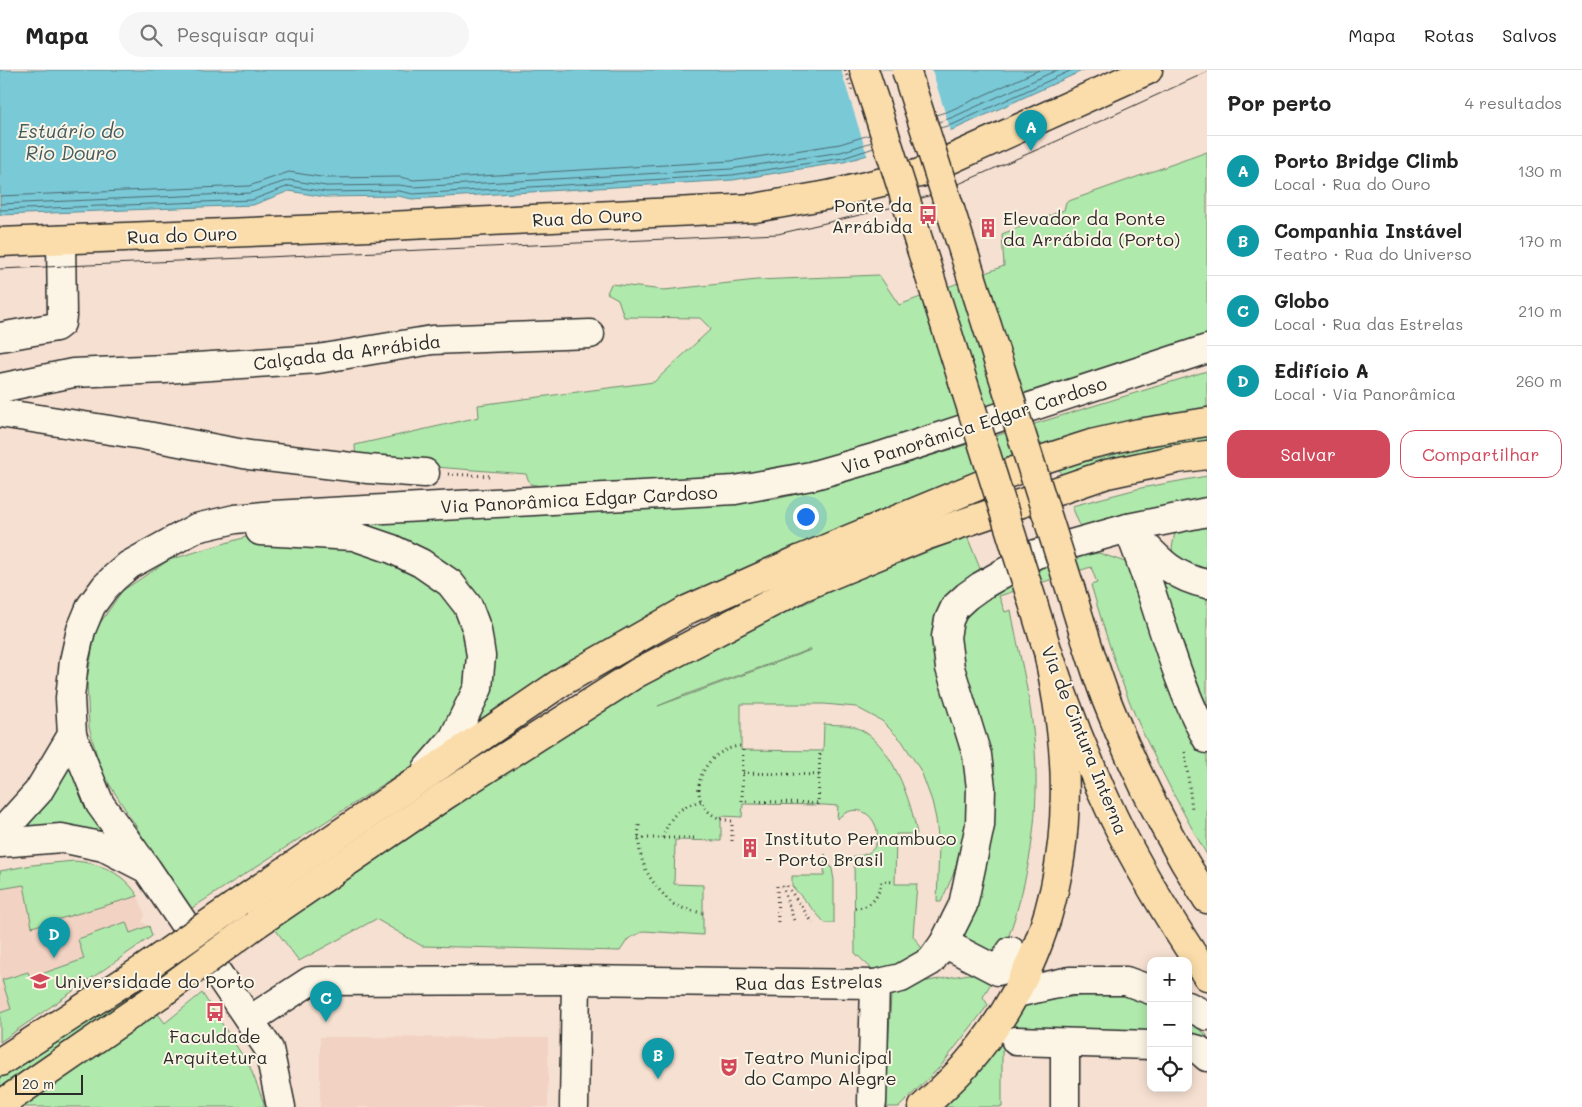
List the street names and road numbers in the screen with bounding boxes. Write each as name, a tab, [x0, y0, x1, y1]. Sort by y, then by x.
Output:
street label: Rua do Ouro	[531, 202, 643, 232]
street label: Rua do Ouro	[127, 221, 238, 249]
street label: Calçada da Arrábida	[252, 329, 442, 375]
street label: Via Panorâmica Edgar Cardoso	[838, 371, 1110, 479]
street label: Via Panorâmica Edgar Cardoso	[440, 480, 718, 518]
street label: Via de Cintura Interna	[1036, 642, 1134, 838]
street label: Rua das Estrelas	[735, 969, 883, 995]

